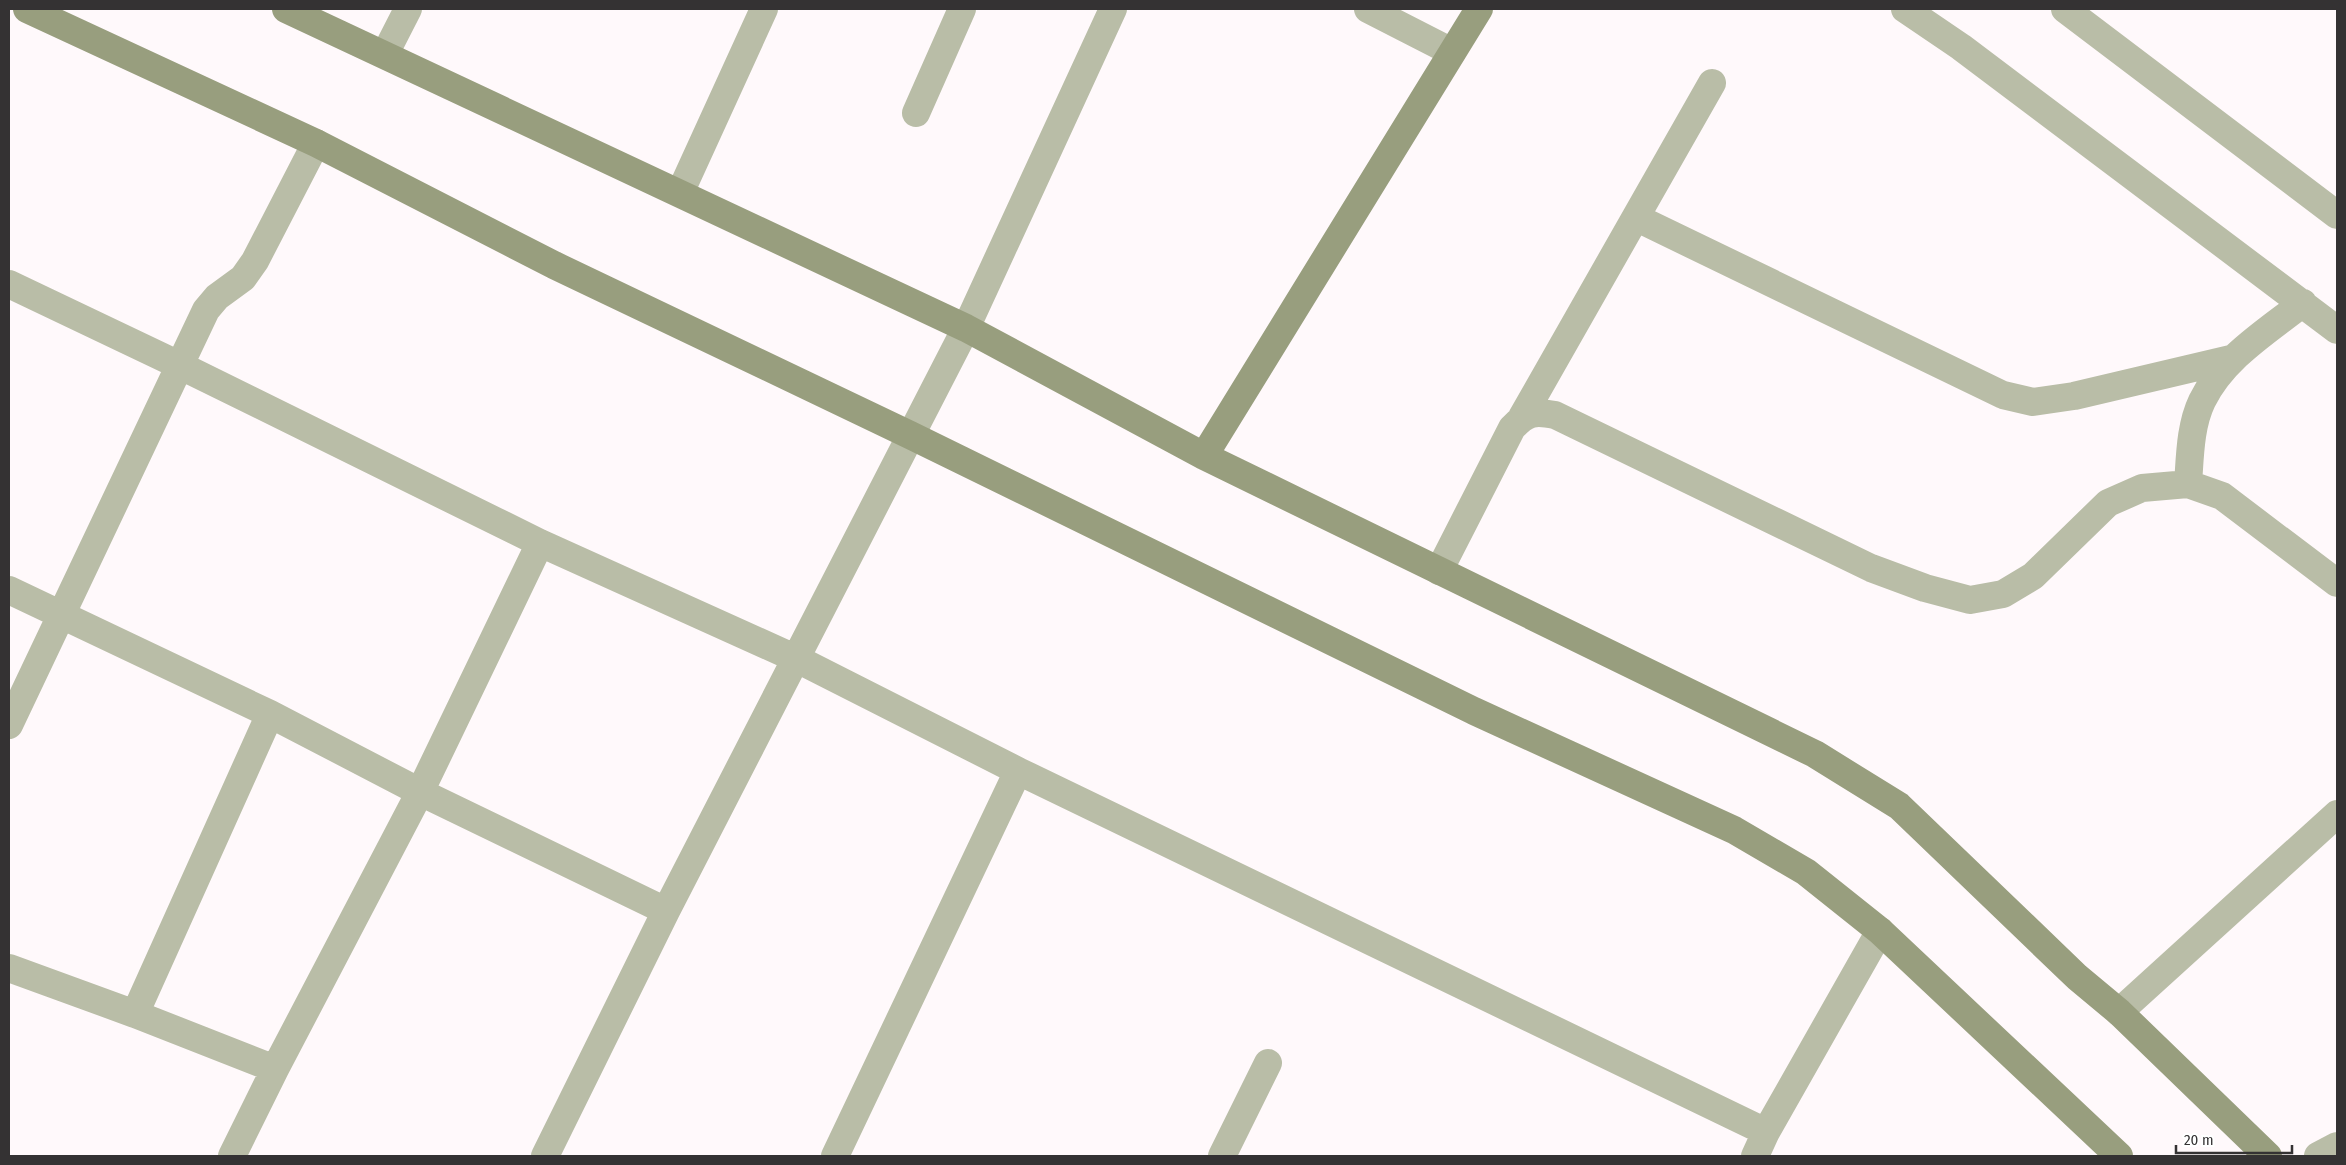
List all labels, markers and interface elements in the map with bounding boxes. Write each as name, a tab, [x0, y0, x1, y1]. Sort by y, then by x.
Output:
scale bar	[2176, 1122, 2292, 1154]
text: 20 m	[2184, 1131, 2214, 1149]

